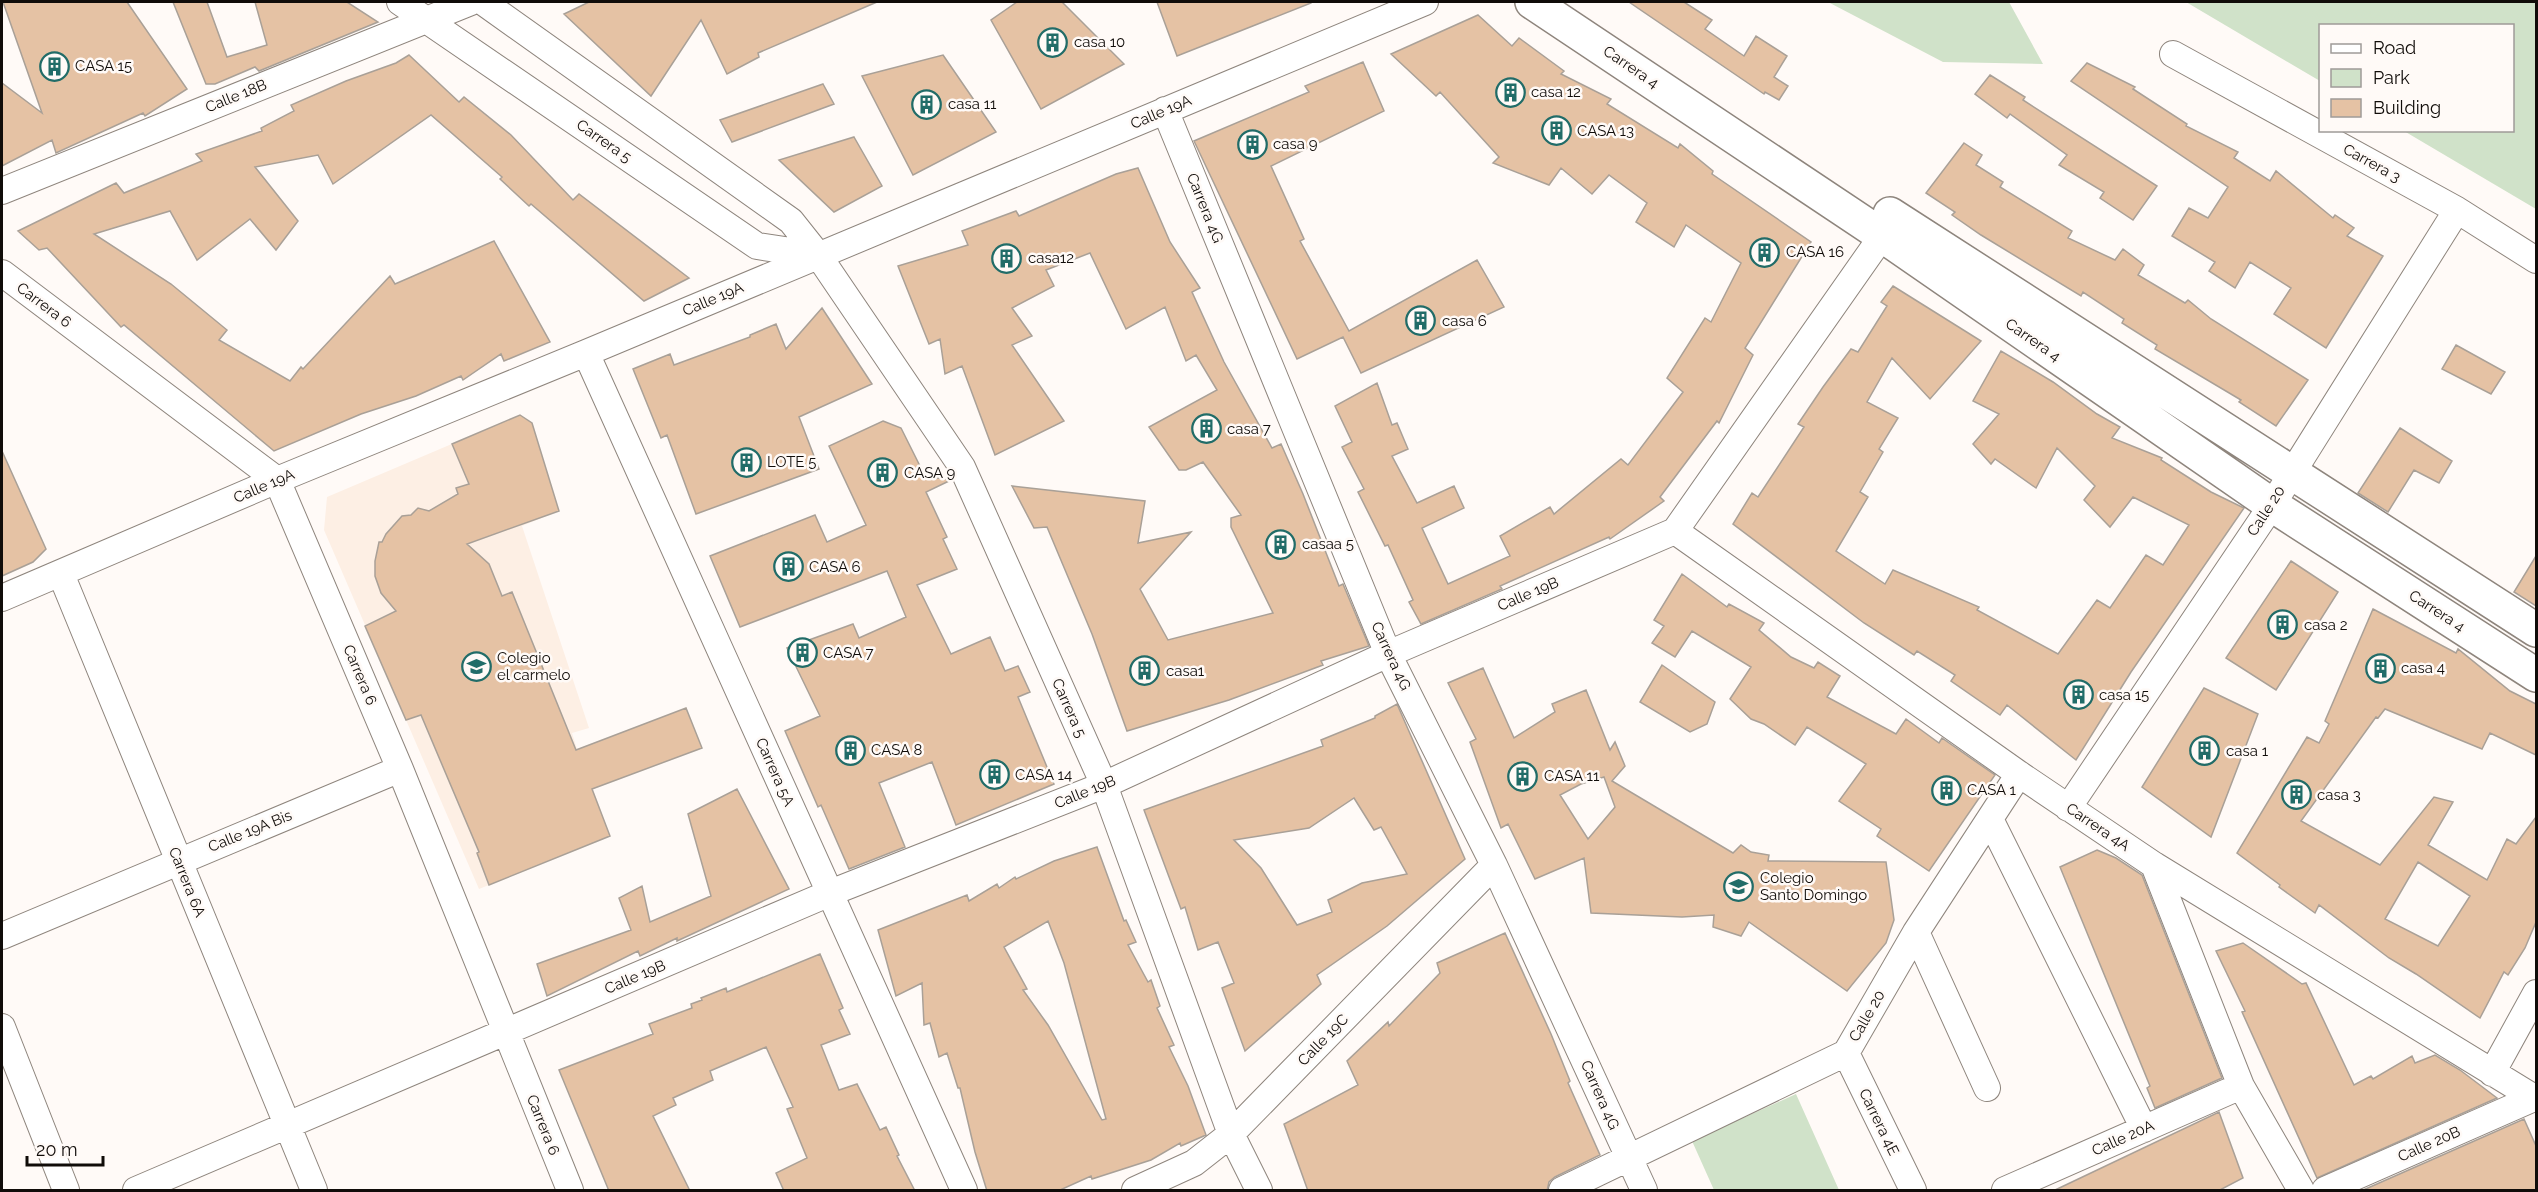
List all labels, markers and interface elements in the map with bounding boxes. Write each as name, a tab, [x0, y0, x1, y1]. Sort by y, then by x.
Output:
legend	[2319, 24, 2514, 132]
building icon: casa 10	[1037, 26, 1069, 58]
place label: casa 10	[1074, 33, 1125, 51]
text: Road	[2373, 37, 2416, 58]
street label: Carrera 4	[1600, 42, 1662, 92]
building icon: CASA 15	[38, 50, 70, 82]
place label: CASA 15	[75, 57, 132, 75]
text: Park	[2373, 67, 2410, 88]
street label: Calle 18B	[203, 76, 269, 116]
building icon: casa 12	[1494, 76, 1526, 108]
place label: casa 12	[1531, 83, 1581, 101]
building icon: casa 11	[911, 88, 943, 120]
street label: Calle 19A	[1128, 91, 1194, 133]
place label: casa 11	[948, 95, 997, 113]
text: Building	[2373, 97, 2441, 118]
building icon: CASA 13	[1540, 115, 1572, 147]
street label: Carrera 5	[573, 116, 635, 166]
place label: CASA 13	[1577, 122, 1634, 140]
building icon: casa 9	[1236, 128, 1268, 160]
place label: casa 9	[1273, 135, 1318, 153]
street label: Carrera 3	[2340, 140, 2404, 186]
street label: Carrera 4G	[1183, 170, 1227, 246]
building icon: CASA 16	[1749, 236, 1781, 268]
building icon: casa12	[991, 242, 1023, 274]
place label: CASA 16	[1786, 243, 1844, 261]
place label: casa12	[1028, 249, 1074, 267]
street label: Calle 19A	[680, 278, 746, 320]
street label: Carrera 6	[13, 279, 75, 331]
building icon: casa 6	[1405, 305, 1437, 337]
place label: casa 6	[1442, 312, 1487, 330]
street label: Carrera 4	[2002, 315, 2064, 365]
building icon: casa 7	[1190, 413, 1222, 445]
place label: casa 7	[1227, 420, 1271, 438]
building icon: LOTE 5	[730, 446, 762, 478]
place label: LOTE 5	[767, 453, 817, 471]
building icon: CASA 9	[867, 457, 899, 489]
place label: CASA 9	[904, 464, 956, 482]
street label: Calle 19A	[231, 465, 297, 507]
street label: Calle 20	[2243, 483, 2289, 539]
building icon: casaa 5	[1265, 528, 1297, 560]
place label: casaa 5	[1302, 535, 1354, 553]
building icon: CASA 6	[772, 551, 804, 583]
place label: CASA 6	[809, 558, 861, 576]
street label: Calle 19B	[1495, 573, 1561, 615]
street label: Carrera 4	[2406, 586, 2468, 636]
building icon: casa 2	[2267, 609, 2299, 641]
place label: casa 2	[2304, 616, 2348, 634]
street label: Carrera 4G	[1367, 619, 1415, 693]
building icon: CASA 7	[786, 637, 818, 669]
street label: Carrera 6	[339, 642, 381, 708]
place label: CASA 7	[823, 644, 874, 662]
place label: Colegio el carmelo	[497, 649, 571, 684]
school or university icon: Colegio el carmelo	[460, 651, 492, 683]
building icon: casa 4	[2364, 652, 2396, 684]
building icon: casa1	[1129, 655, 1161, 687]
place label: casa 4	[2401, 659, 2445, 677]
place label: casa1	[1166, 662, 1205, 680]
street label: Carrera 5	[1048, 676, 1090, 740]
building icon: casa 15	[2062, 679, 2094, 711]
place label: casa 15	[2099, 686, 2149, 704]
building icon: CASA 8	[834, 734, 866, 766]
street label: Carrera 5A	[752, 735, 798, 809]
building icon: casa 1	[2189, 735, 2221, 767]
place label: CASA 8	[871, 741, 923, 759]
place label: casa 1	[2226, 742, 2269, 760]
building icon: CASA 14	[978, 759, 1010, 791]
building icon: CASA 11	[1507, 760, 1539, 792]
place label: CASA 14	[1015, 766, 1072, 784]
place label: CASA 11	[1544, 767, 1600, 785]
street label: Calle 19B	[1052, 772, 1118, 812]
building icon: CASA 1	[1930, 774, 1962, 806]
building icon: casa 3	[2280, 779, 2312, 811]
place label: CASA 1	[1967, 781, 2017, 799]
place label: casa 3	[2317, 786, 2361, 804]
street label: Carrera 4A	[2063, 799, 2133, 855]
street label: Calle 19A Bis	[206, 806, 294, 856]
street label: Carrera 6A	[165, 844, 209, 920]
place label: Colegio Santo Domingo	[1760, 869, 1867, 904]
school or university icon: Colegio Santo Domingo	[1723, 871, 1755, 903]
street label: Calle 19B	[602, 956, 668, 998]
street label: Calle 20	[1845, 987, 1889, 1045]
street label: Calle 19C	[1294, 1010, 1352, 1070]
street label: Carrera 4G	[1577, 1058, 1623, 1132]
street label: Carrera 4E	[1855, 1086, 1903, 1158]
street label: Carrera 6	[523, 1092, 563, 1158]
street label: Calle 20A	[2089, 1116, 2157, 1160]
street label: Calle 20B	[2395, 1122, 2463, 1166]
scale bar	[27, 1129, 104, 1167]
text: 20 m	[36, 1139, 78, 1160]

